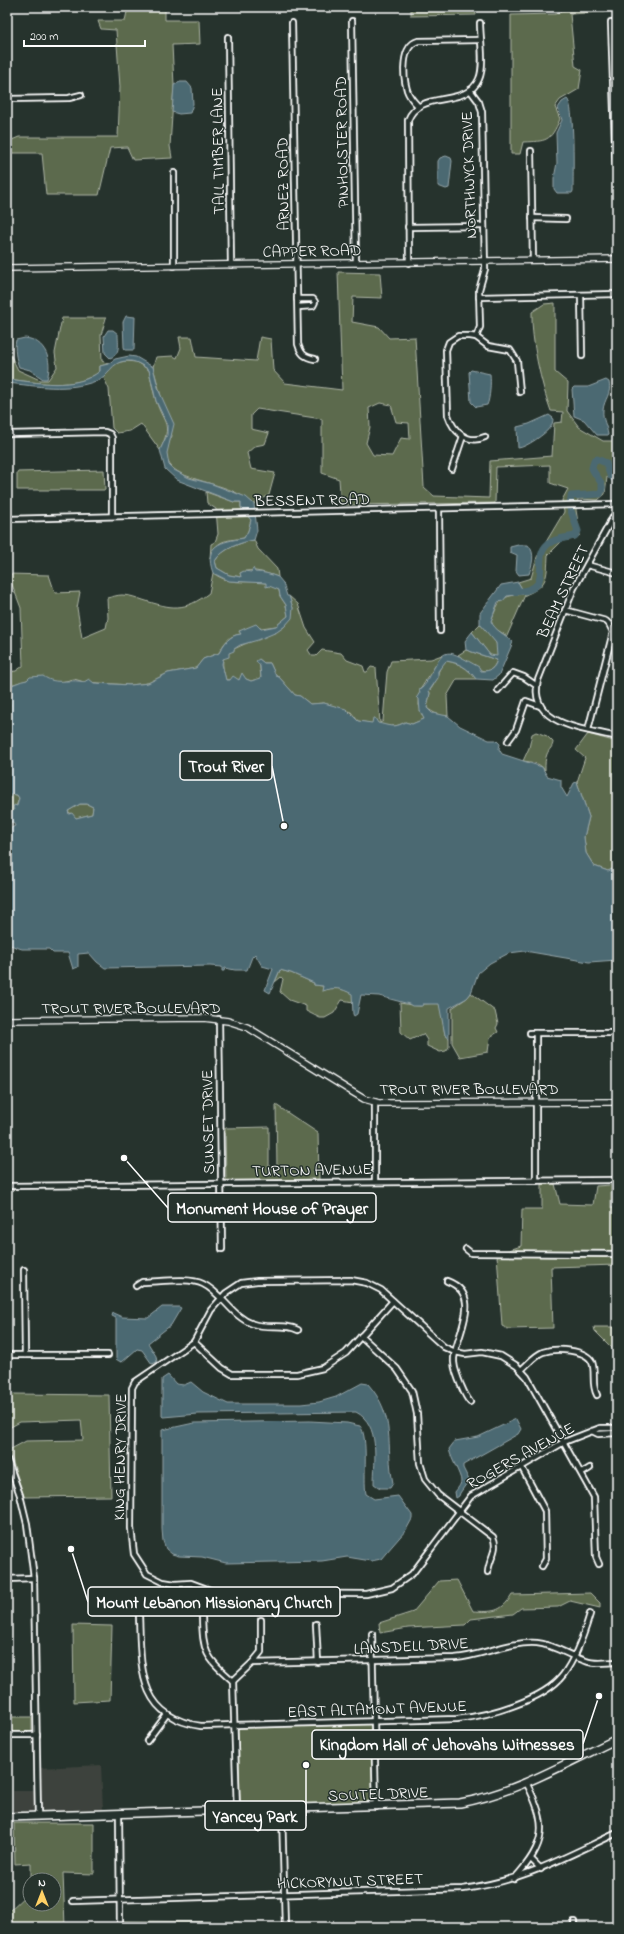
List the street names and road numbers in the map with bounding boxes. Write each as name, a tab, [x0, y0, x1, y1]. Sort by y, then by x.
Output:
street label: PINHOLSTER ROAD	[330, 76, 356, 208]
street label: TALL TIMBER LANE	[206, 87, 232, 215]
street label: NORTHWYCK DRIVE	[456, 111, 484, 239]
street label: ARNEZ ROAD	[271, 137, 297, 231]
street label: CAPPER ROAD	[262, 239, 362, 265]
street label: BESSENT ROAD	[253, 488, 370, 514]
street label: BEAM STREET	[531, 541, 596, 644]
street label: TROUT RIVER BOULEVARD	[41, 997, 221, 1021]
street label: SUNSET DRIVE	[196, 1069, 222, 1175]
street label: TROUT RIVER BOULEVARD	[379, 1078, 559, 1102]
street label: TURTON AVENUE	[252, 1158, 372, 1184]
street label: KING HENRY DRIVE	[108, 1393, 134, 1521]
street label: ROGERS AVENUE	[463, 1417, 579, 1496]
street label: LANSDELL DRIVE	[353, 1632, 469, 1662]
street label: EAST ALTAMONT AVENUE	[287, 1695, 467, 1725]
street label: SOUTEL DRIVE	[328, 1781, 429, 1809]
street label: HICKORYNUT STREET	[277, 1867, 424, 1897]

